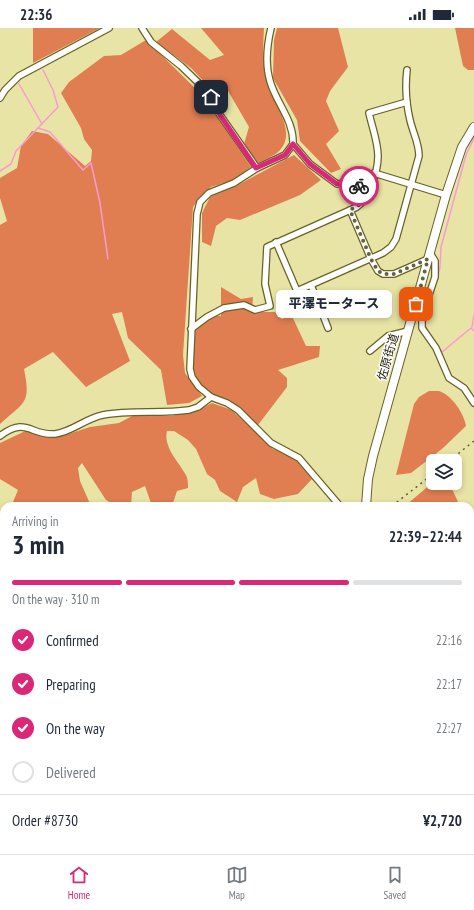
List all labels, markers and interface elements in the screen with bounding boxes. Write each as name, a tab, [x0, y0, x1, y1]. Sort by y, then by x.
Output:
text: 22:36	[20, 5, 52, 24]
pin	[194, 80, 228, 114]
icon: home	[200, 86, 222, 108]
courier	[339, 166, 379, 206]
icon: bike	[348, 175, 370, 197]
pin	[399, 287, 433, 321]
callout: 平澤モータース	[276, 290, 392, 318]
icon: bag	[405, 293, 427, 315]
text: 平澤モータース	[289, 295, 379, 312]
street label: 佐原街道	[374, 332, 401, 382]
map controls	[426, 454, 462, 490]
button: layers	[426, 454, 462, 490]
text: Arriving in	[12, 513, 59, 530]
text: 22:39–22:44	[389, 527, 462, 546]
text: 3 min	[12, 528, 65, 561]
text: On the way · 310 m	[12, 591, 99, 608]
icon: check	[12, 629, 34, 651]
text: Confirmed	[46, 631, 99, 650]
text: 22:16	[436, 632, 462, 649]
icon: check	[12, 673, 34, 695]
text: Preparing	[46, 675, 96, 694]
text: 22:17	[436, 676, 462, 693]
icon: check	[12, 717, 34, 739]
text: On the way	[46, 719, 105, 738]
text: 22:27	[436, 720, 462, 737]
text: Delivered	[46, 763, 96, 782]
text: Order #8730	[12, 811, 78, 830]
text: ¥2,720	[423, 811, 462, 830]
tab: Home	[68, 864, 90, 902]
tab: Map	[226, 864, 248, 902]
tab: Saved	[383, 864, 406, 902]

